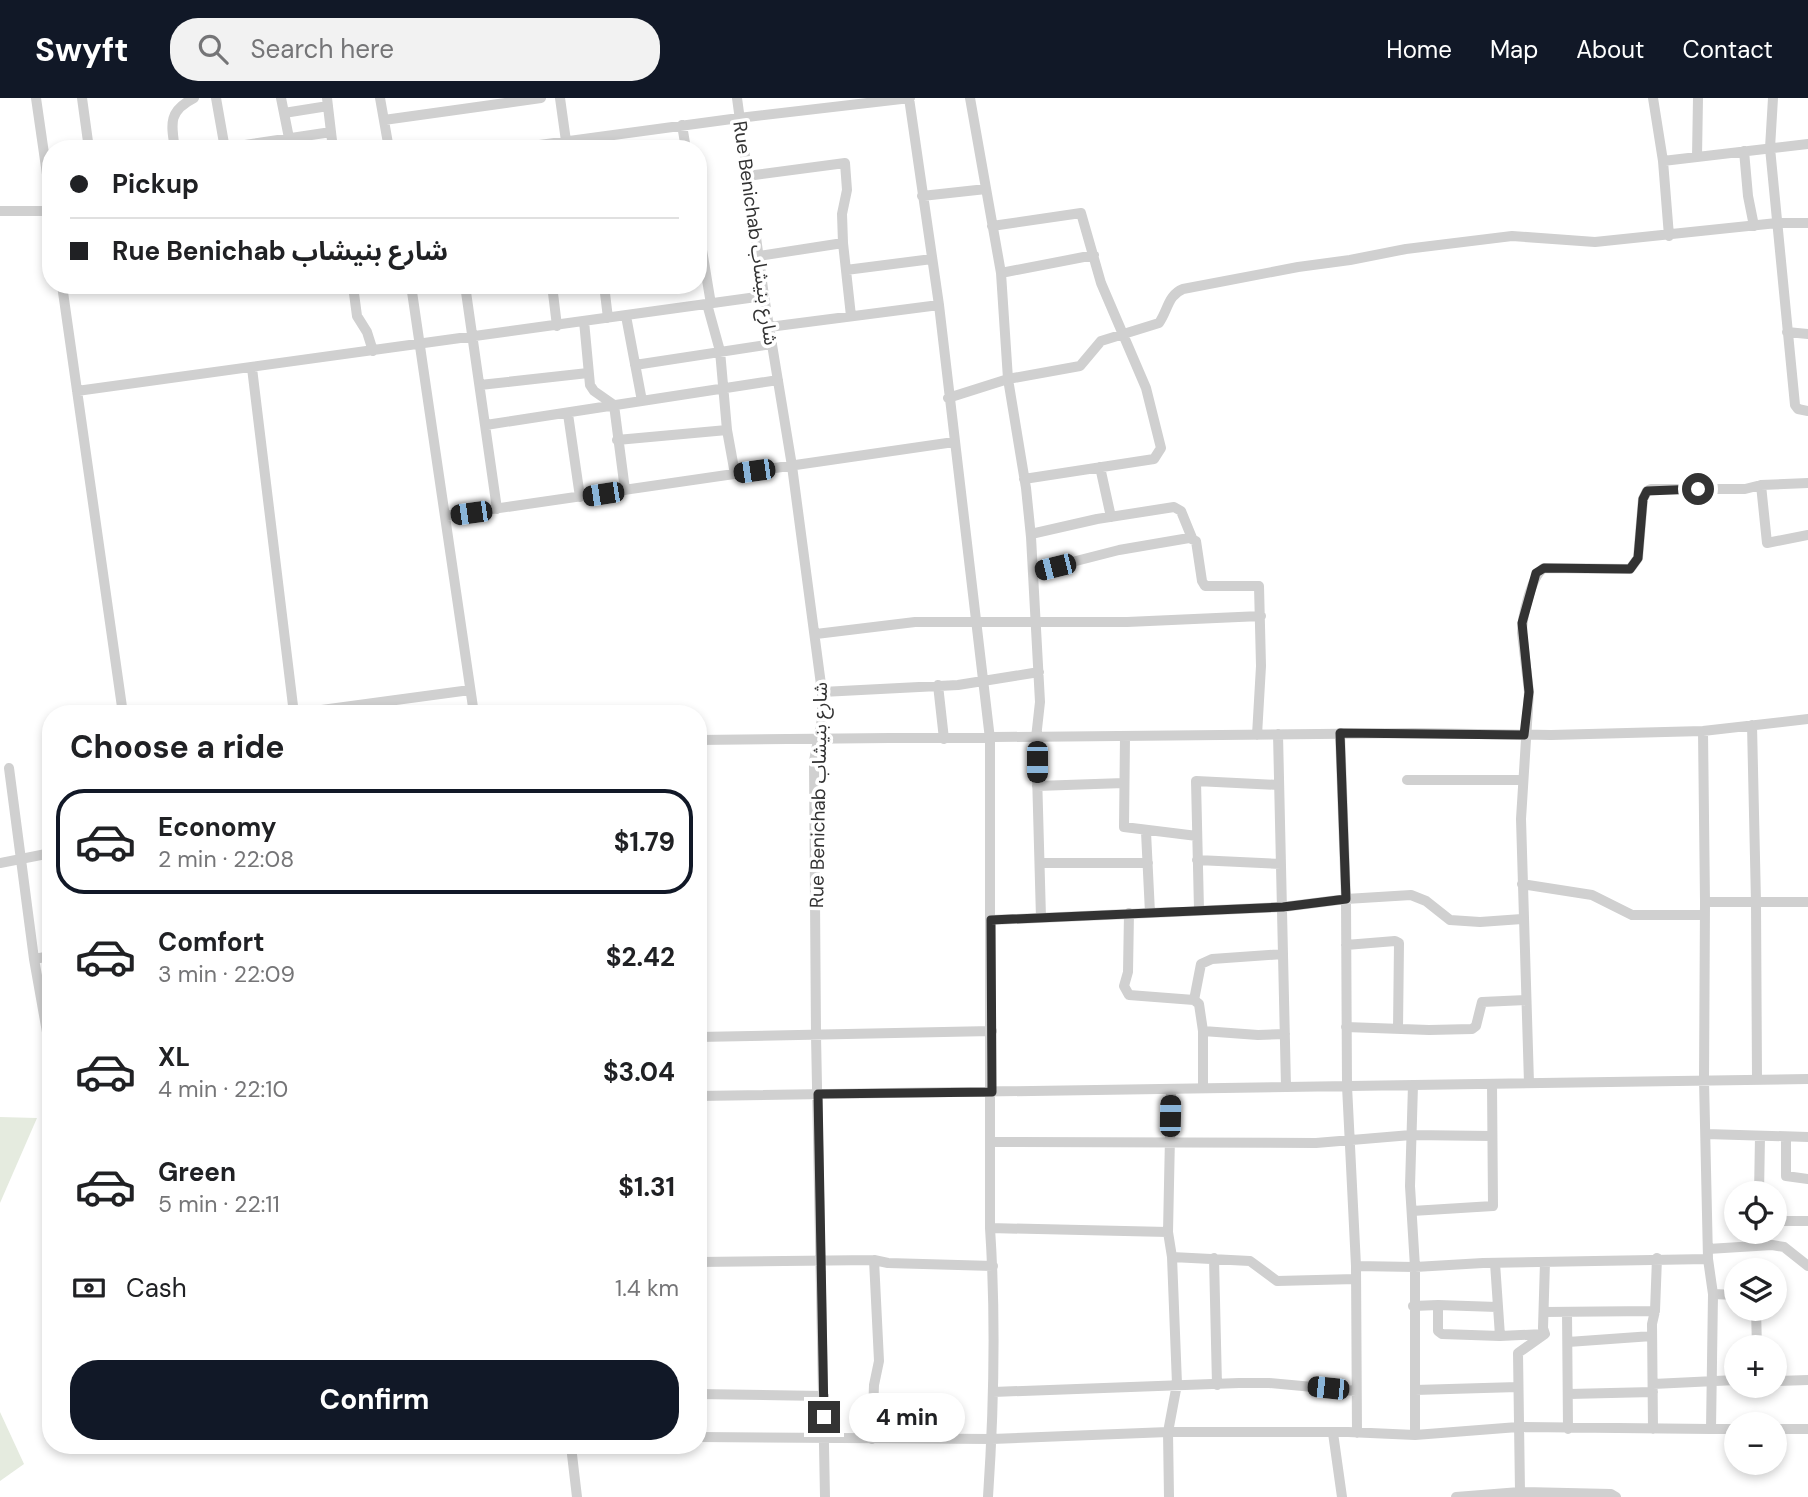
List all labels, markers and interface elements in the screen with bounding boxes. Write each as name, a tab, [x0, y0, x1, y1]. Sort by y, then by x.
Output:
search box	[170, 18, 660, 81]
text: Swyft	[35, 28, 128, 71]
icon: search	[194, 30, 232, 68]
text: Search here	[250, 32, 394, 66]
text: Home	[1386, 34, 1452, 65]
text: Map	[1490, 34, 1538, 65]
text: About	[1576, 34, 1645, 65]
text: Contact	[1683, 34, 1773, 65]
street label: Rue Benichab شارع بنيشاب	[726, 119, 784, 347]
text: Pickup	[112, 167, 199, 201]
text: Rue Benichab شارع بنيشاب	[112, 234, 448, 268]
car	[732, 458, 777, 484]
route start	[1682, 473, 1714, 505]
car	[581, 480, 626, 508]
car	[449, 500, 494, 526]
car	[1033, 552, 1078, 582]
street label: Rue Benichab شارع بنيشاب	[804, 682, 834, 908]
text: Choose a ride	[70, 726, 285, 768]
car	[1027, 741, 1048, 783]
icon: car	[74, 810, 137, 873]
text: Economy	[158, 810, 276, 844]
text: $1.79	[614, 825, 675, 859]
text: 2 min · 22:08	[158, 844, 294, 874]
icon: car	[74, 925, 137, 988]
text: Comfort	[158, 925, 264, 959]
text: $2.42	[606, 940, 675, 974]
text: 3 min · 22:09	[158, 959, 295, 989]
icon: car	[74, 1040, 137, 1103]
text: XL	[158, 1040, 190, 1074]
text: $3.04	[603, 1055, 675, 1089]
text: 4 min · 22:10	[158, 1074, 288, 1104]
car	[1160, 1095, 1181, 1137]
icon: car	[74, 1155, 137, 1218]
text: Green	[158, 1155, 236, 1189]
text: $1.31	[618, 1170, 675, 1204]
map controls	[1724, 1181, 1787, 1475]
button: locate	[1724, 1181, 1787, 1244]
text: 5 min · 22:11	[158, 1189, 280, 1219]
button: layers	[1724, 1258, 1787, 1321]
icon: cash	[70, 1269, 108, 1307]
text: Cash	[126, 1271, 187, 1305]
text: 1.4 km	[615, 1273, 679, 1303]
button: +	[1724, 1335, 1787, 1398]
button: Confirm	[70, 1360, 679, 1440]
car	[1307, 1375, 1350, 1401]
callout: 4 min	[848, 1392, 964, 1442]
route end	[808, 1401, 840, 1433]
text: 4 min	[876, 1402, 938, 1432]
button: −	[1724, 1412, 1787, 1475]

